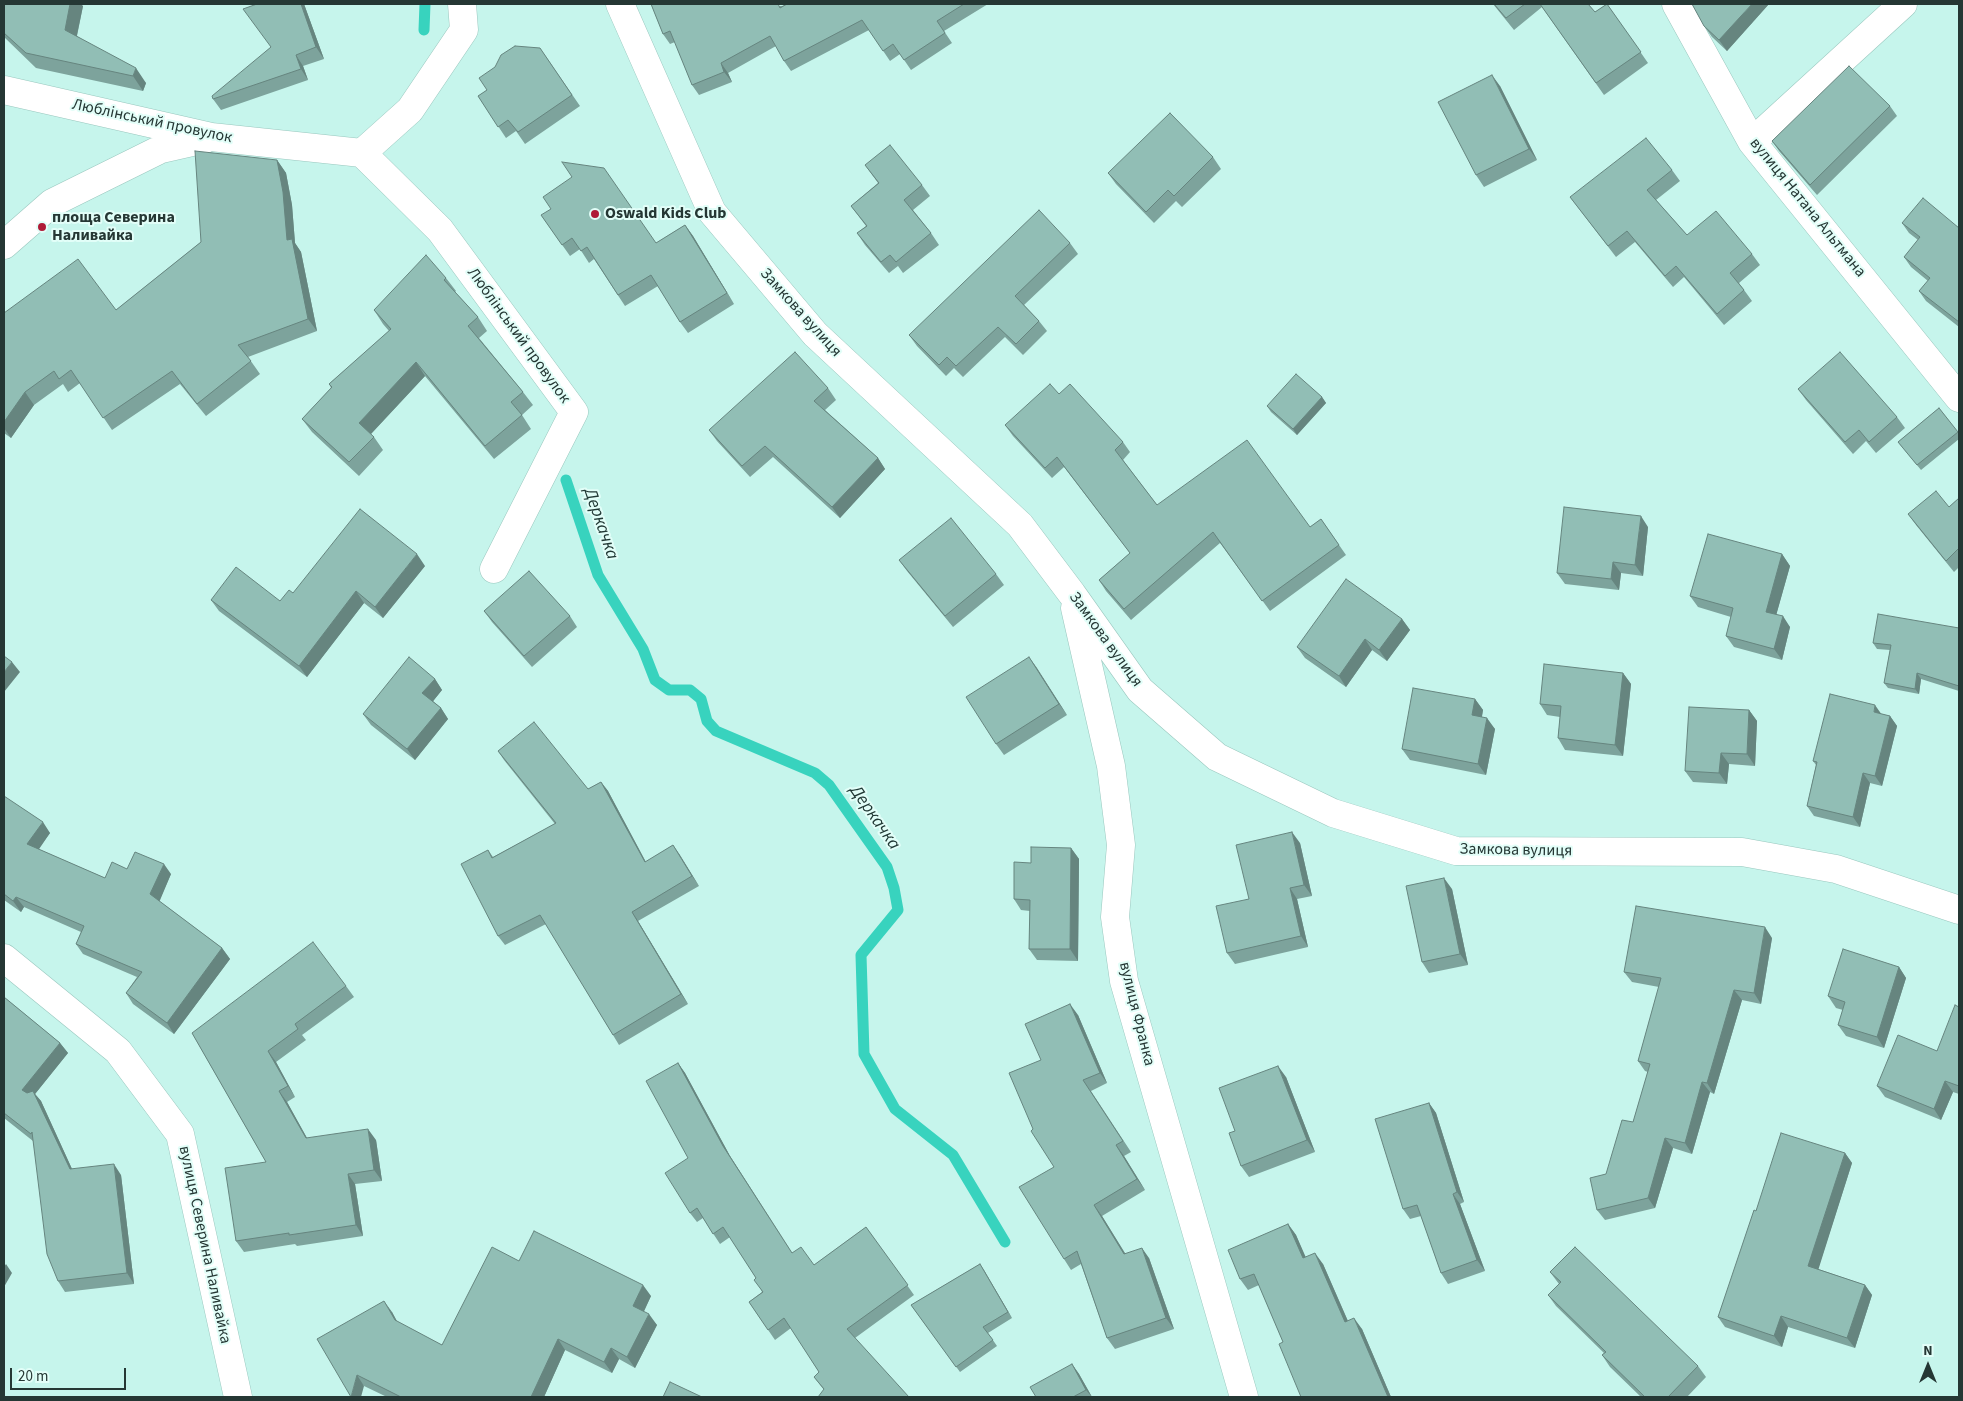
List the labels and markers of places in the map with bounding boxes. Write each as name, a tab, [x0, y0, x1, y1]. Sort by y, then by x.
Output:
place label: Oswald Kids Club	[605, 204, 727, 224]
place label: площа Северина Наливайка	[52, 208, 175, 246]
marker: Oswald Kids Club	[589, 208, 601, 220]
marker: площа Северина Наливайка	[36, 221, 48, 233]

